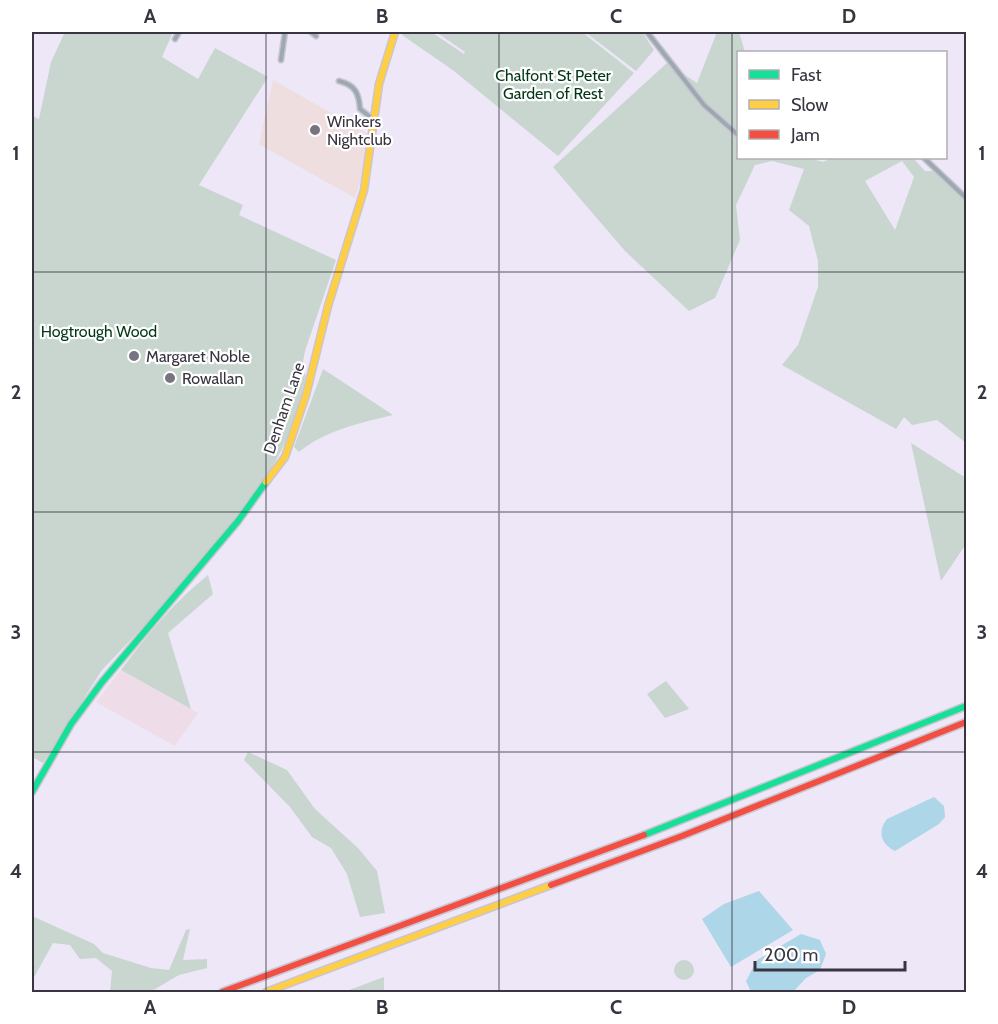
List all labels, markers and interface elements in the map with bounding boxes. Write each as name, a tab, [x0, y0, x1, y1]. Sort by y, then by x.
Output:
text: A	[144, 4, 157, 28]
text: B	[376, 4, 388, 28]
text: C	[610, 4, 622, 28]
text: D	[842, 4, 856, 28]
legend	[737, 51, 947, 159]
text: Fast	[791, 64, 822, 86]
park label: Chalfont St Peter Garden of Rest	[495, 66, 612, 103]
text: Slow	[791, 94, 828, 116]
place label: Winkers Nightclub	[327, 112, 392, 149]
marker: Winkers Nightclub	[308, 123, 322, 137]
text: Jam	[790, 124, 820, 146]
text: 1	[12, 141, 20, 165]
text: 1	[978, 141, 986, 165]
park label: Hogtrough Wood	[41, 322, 157, 341]
place label: Margaret Noble	[146, 347, 250, 366]
marker: Margaret Noble	[127, 349, 141, 363]
street label: Denham Lane	[259, 360, 309, 456]
place label: Rowallan	[182, 369, 244, 388]
marker: Rowallan	[163, 371, 177, 385]
text: 2	[11, 380, 21, 404]
text: 2	[977, 380, 987, 404]
text: 3	[11, 620, 21, 644]
text: 3	[977, 620, 987, 644]
text: 4	[10, 859, 22, 883]
text: 4	[976, 859, 988, 883]
scale bar	[755, 934, 905, 972]
text: 200 m	[764, 944, 818, 966]
text: A	[144, 995, 157, 1019]
text: B	[376, 995, 388, 1019]
text: C	[610, 995, 622, 1019]
text: D	[842, 995, 856, 1019]

